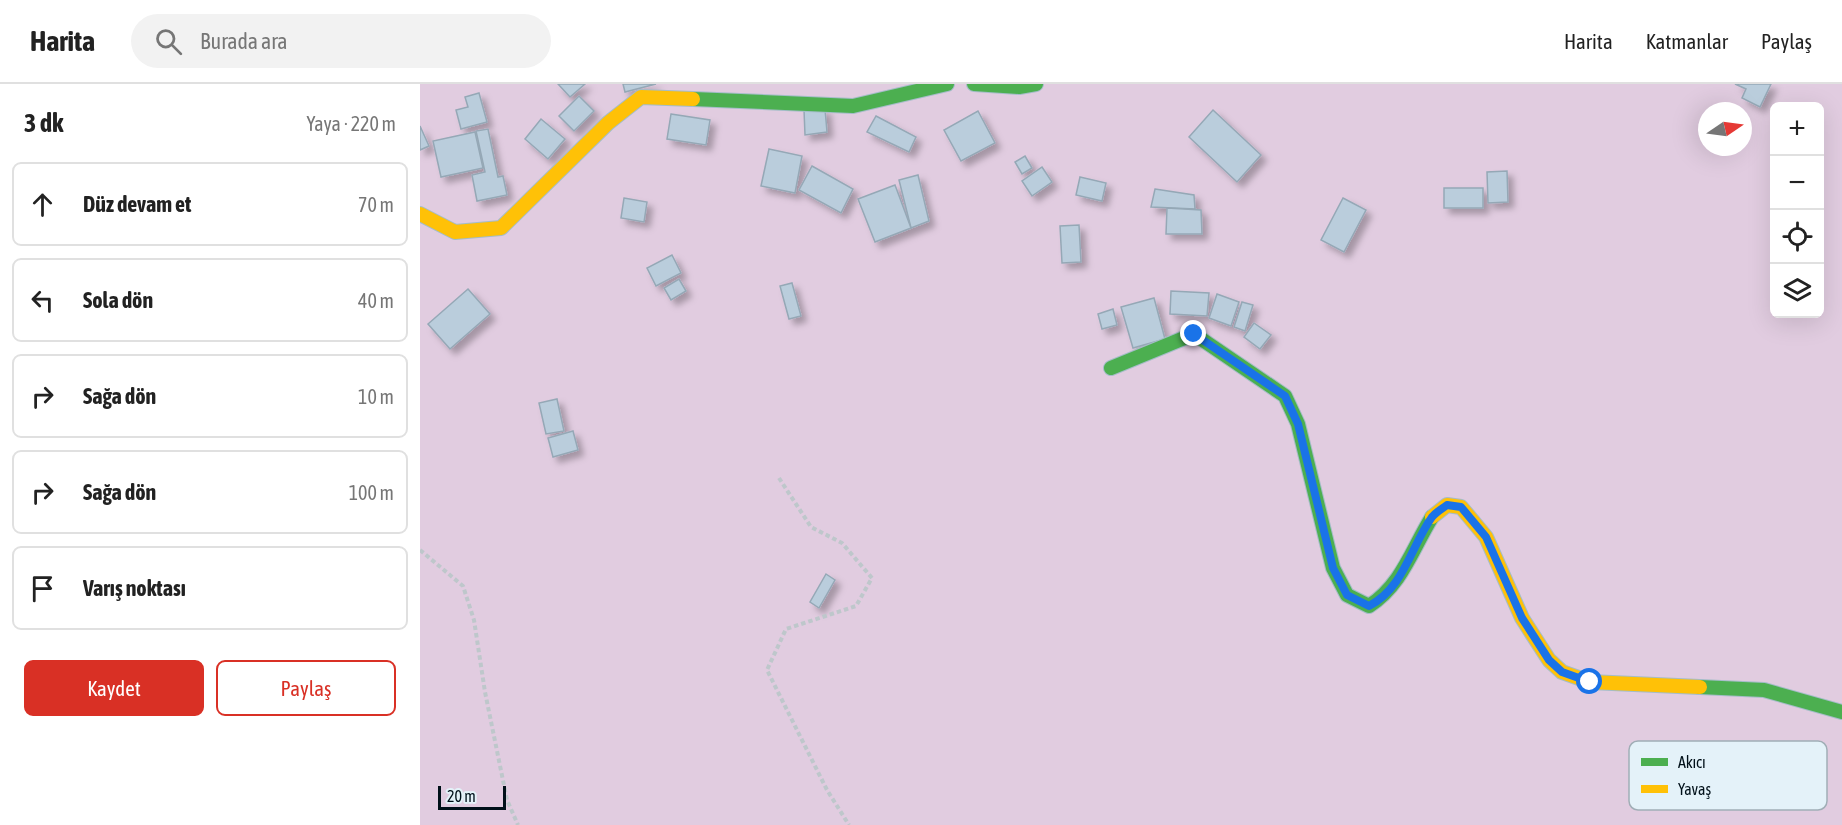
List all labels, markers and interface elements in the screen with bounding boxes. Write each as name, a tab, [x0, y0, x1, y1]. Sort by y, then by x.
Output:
search box	[131, 14, 551, 68]
text: Harita	[30, 25, 95, 57]
icon: search	[152, 25, 185, 58]
text: Burada ara	[200, 28, 288, 54]
text: Harita	[1564, 29, 1613, 53]
text: Katmanlar	[1646, 29, 1728, 53]
text: Paylaş	[1761, 29, 1812, 53]
north arrow	[1698, 102, 1752, 156]
map controls	[1770, 102, 1824, 318]
button: +	[1770, 102, 1824, 156]
text: 3 dk	[24, 108, 64, 138]
text: Yaya · 220 m	[307, 112, 396, 135]
button: −	[1770, 156, 1824, 210]
icon: ahead	[26, 188, 59, 221]
text: Düz devam et	[83, 191, 191, 217]
text: 70 m	[358, 193, 394, 216]
button: locate	[1770, 210, 1824, 264]
button: layers	[1770, 264, 1824, 318]
icon: left	[26, 284, 59, 317]
text: Sola dön	[83, 287, 153, 313]
text: 40 m	[358, 289, 394, 312]
route end	[1180, 320, 1206, 346]
icon: right	[26, 380, 59, 413]
text: Sağa dön	[83, 383, 156, 409]
text: 10 m	[358, 385, 394, 408]
icon: right	[26, 476, 59, 509]
text: Sağa dön	[83, 479, 156, 505]
text: 100 m	[349, 481, 394, 504]
icon: arrive	[26, 572, 59, 605]
text: Varış noktası	[83, 575, 186, 601]
button: Kaydet	[24, 660, 204, 716]
button: Paylaş	[216, 660, 396, 716]
route start	[1576, 668, 1602, 694]
legend	[1629, 741, 1827, 810]
text: Akıcı	[1678, 753, 1706, 771]
text: Yavaş	[1678, 780, 1711, 799]
scale bar	[438, 783, 506, 810]
text: 20 m	[447, 787, 476, 805]

